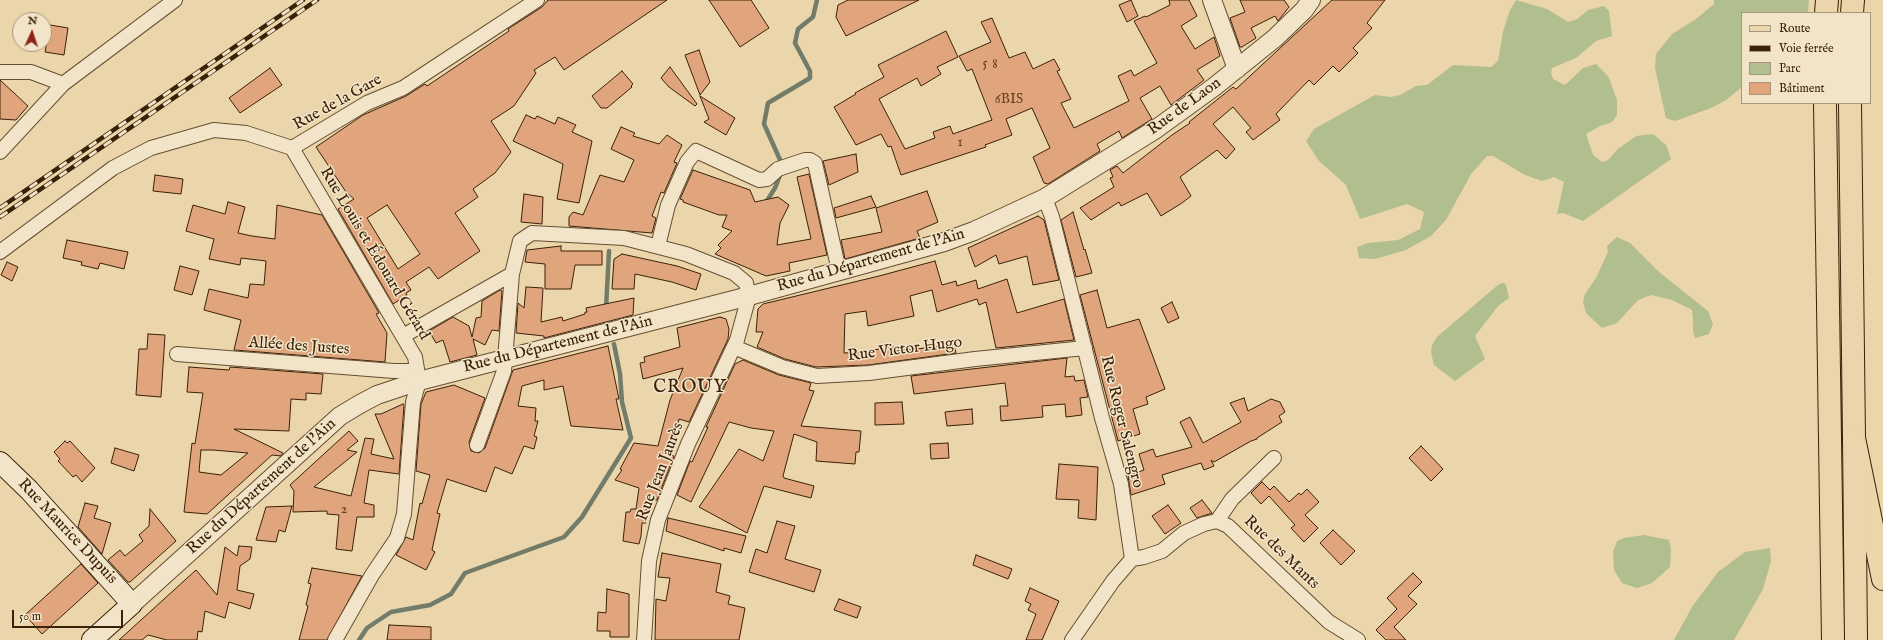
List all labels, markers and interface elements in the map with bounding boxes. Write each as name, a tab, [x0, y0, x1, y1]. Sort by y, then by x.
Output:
north arrow	[12, 12, 52, 52]
legend	[1741, 12, 1871, 104]
text: N	[27, 14, 38, 28]
text: Route	[1779, 21, 1810, 36]
text: Voie ferrée	[1779, 41, 1834, 56]
house number: 5	[982, 56, 988, 72]
house number: 8	[992, 57, 998, 73]
text: Parc	[1779, 61, 1801, 76]
street label: Rue de la Gare	[290, 71, 386, 135]
street label: Rue de Laon	[1145, 74, 1225, 140]
text: Bâtiment	[1779, 81, 1825, 96]
house number: 6BIS	[995, 92, 1023, 108]
house number: 1	[957, 135, 963, 151]
street label: Rue Louis et Édouard Gérard	[315, 164, 433, 344]
street label: Rue du Département de l'Ain	[775, 225, 967, 297]
street label: Rue du Département de l'Ain	[461, 312, 655, 378]
street label: Rue Victor Hugo	[847, 333, 963, 367]
street label: Allée des Justes	[248, 334, 350, 360]
street label: Rue Roger Salengro	[1095, 354, 1147, 490]
district label: CROUY	[653, 377, 727, 399]
street label: Rue du Département de l'Ain	[183, 415, 341, 559]
street label: Rue Jean Jaurès	[633, 420, 689, 524]
street label: Rue Maurice Dupuis	[13, 475, 121, 589]
house number: 2	[341, 502, 347, 518]
street label: Rue des Mants	[1239, 512, 1323, 594]
scale bar	[14, 602, 125, 628]
text: 50 m	[19, 609, 41, 624]

